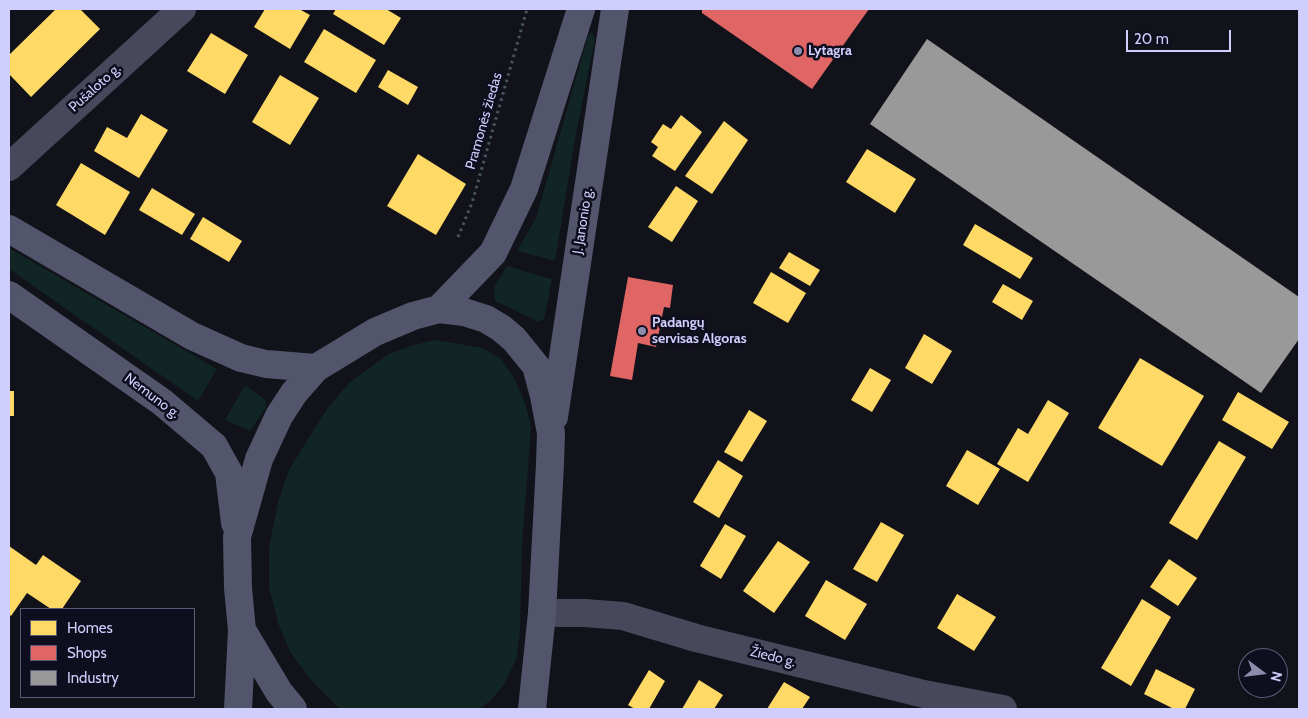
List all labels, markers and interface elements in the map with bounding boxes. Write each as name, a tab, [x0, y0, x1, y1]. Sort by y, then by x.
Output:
scale bar	[1128, 20, 1233, 52]
text: 20 m	[1134, 30, 1169, 48]
place label: Lytagra	[808, 43, 852, 59]
marker: Lytagra	[792, 45, 804, 57]
street label: Pušaloto g.	[66, 60, 124, 116]
street label: Pramonės žiedas	[462, 71, 506, 171]
street label: J. Janonio g.	[569, 187, 597, 255]
place label: Padangų servisas Algoras	[652, 315, 747, 348]
marker: Padangų servisas Algoras	[636, 325, 648, 337]
street label: Nemuno g.	[121, 370, 183, 422]
legend	[20, 608, 195, 698]
text: Homes	[67, 619, 113, 637]
street label: Žiedo g.	[749, 643, 797, 671]
text: Shops	[67, 644, 107, 662]
north arrow	[1238, 648, 1288, 698]
text: Industry	[67, 669, 119, 687]
text: N	[1267, 670, 1286, 684]

